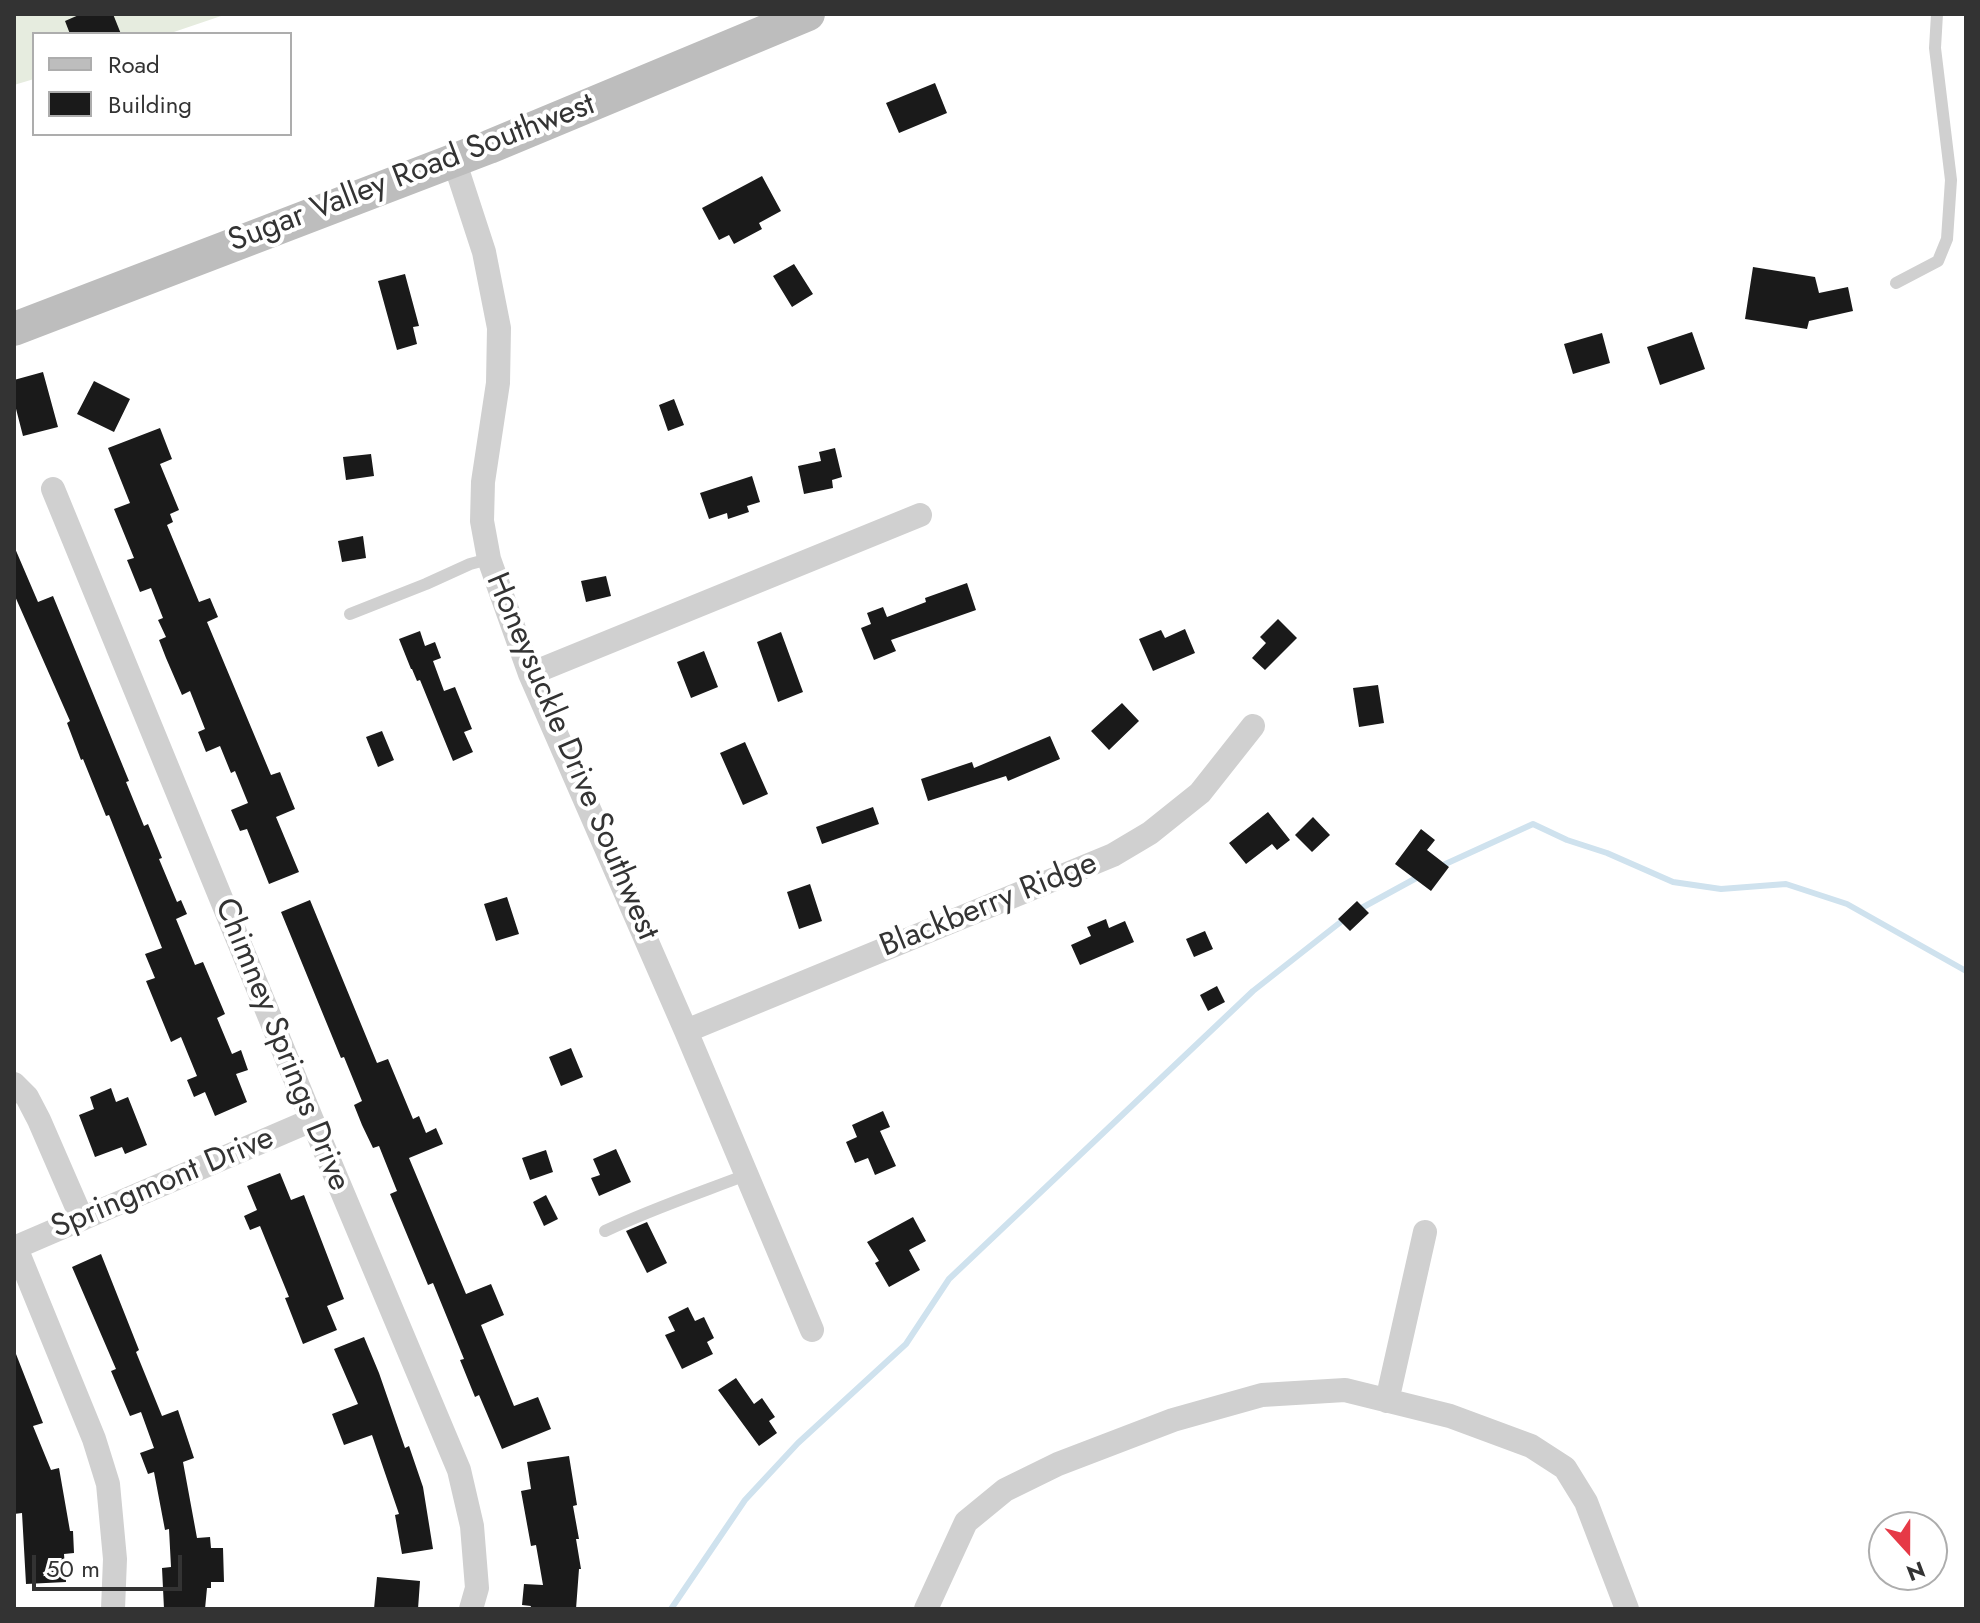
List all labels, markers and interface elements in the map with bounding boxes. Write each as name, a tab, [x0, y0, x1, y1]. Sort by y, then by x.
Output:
legend	[32, 32, 292, 136]
text: Road	[108, 47, 160, 82]
street label: Sugar Valley Road Southwest	[223, 86, 601, 262]
text: Building	[108, 87, 192, 122]
street label: Honeysuckle Drive Southwest	[476, 568, 666, 946]
street label: Blackberry Ridge	[875, 845, 1103, 967]
street label: Chimney Springs Drive	[205, 893, 357, 1197]
street label: Springmont Drive	[46, 1120, 280, 1248]
north arrow	[1868, 1511, 1948, 1591]
scale bar	[36, 1539, 186, 1589]
text: 50 m	[46, 1551, 100, 1586]
text: N	[1902, 1553, 1930, 1590]

